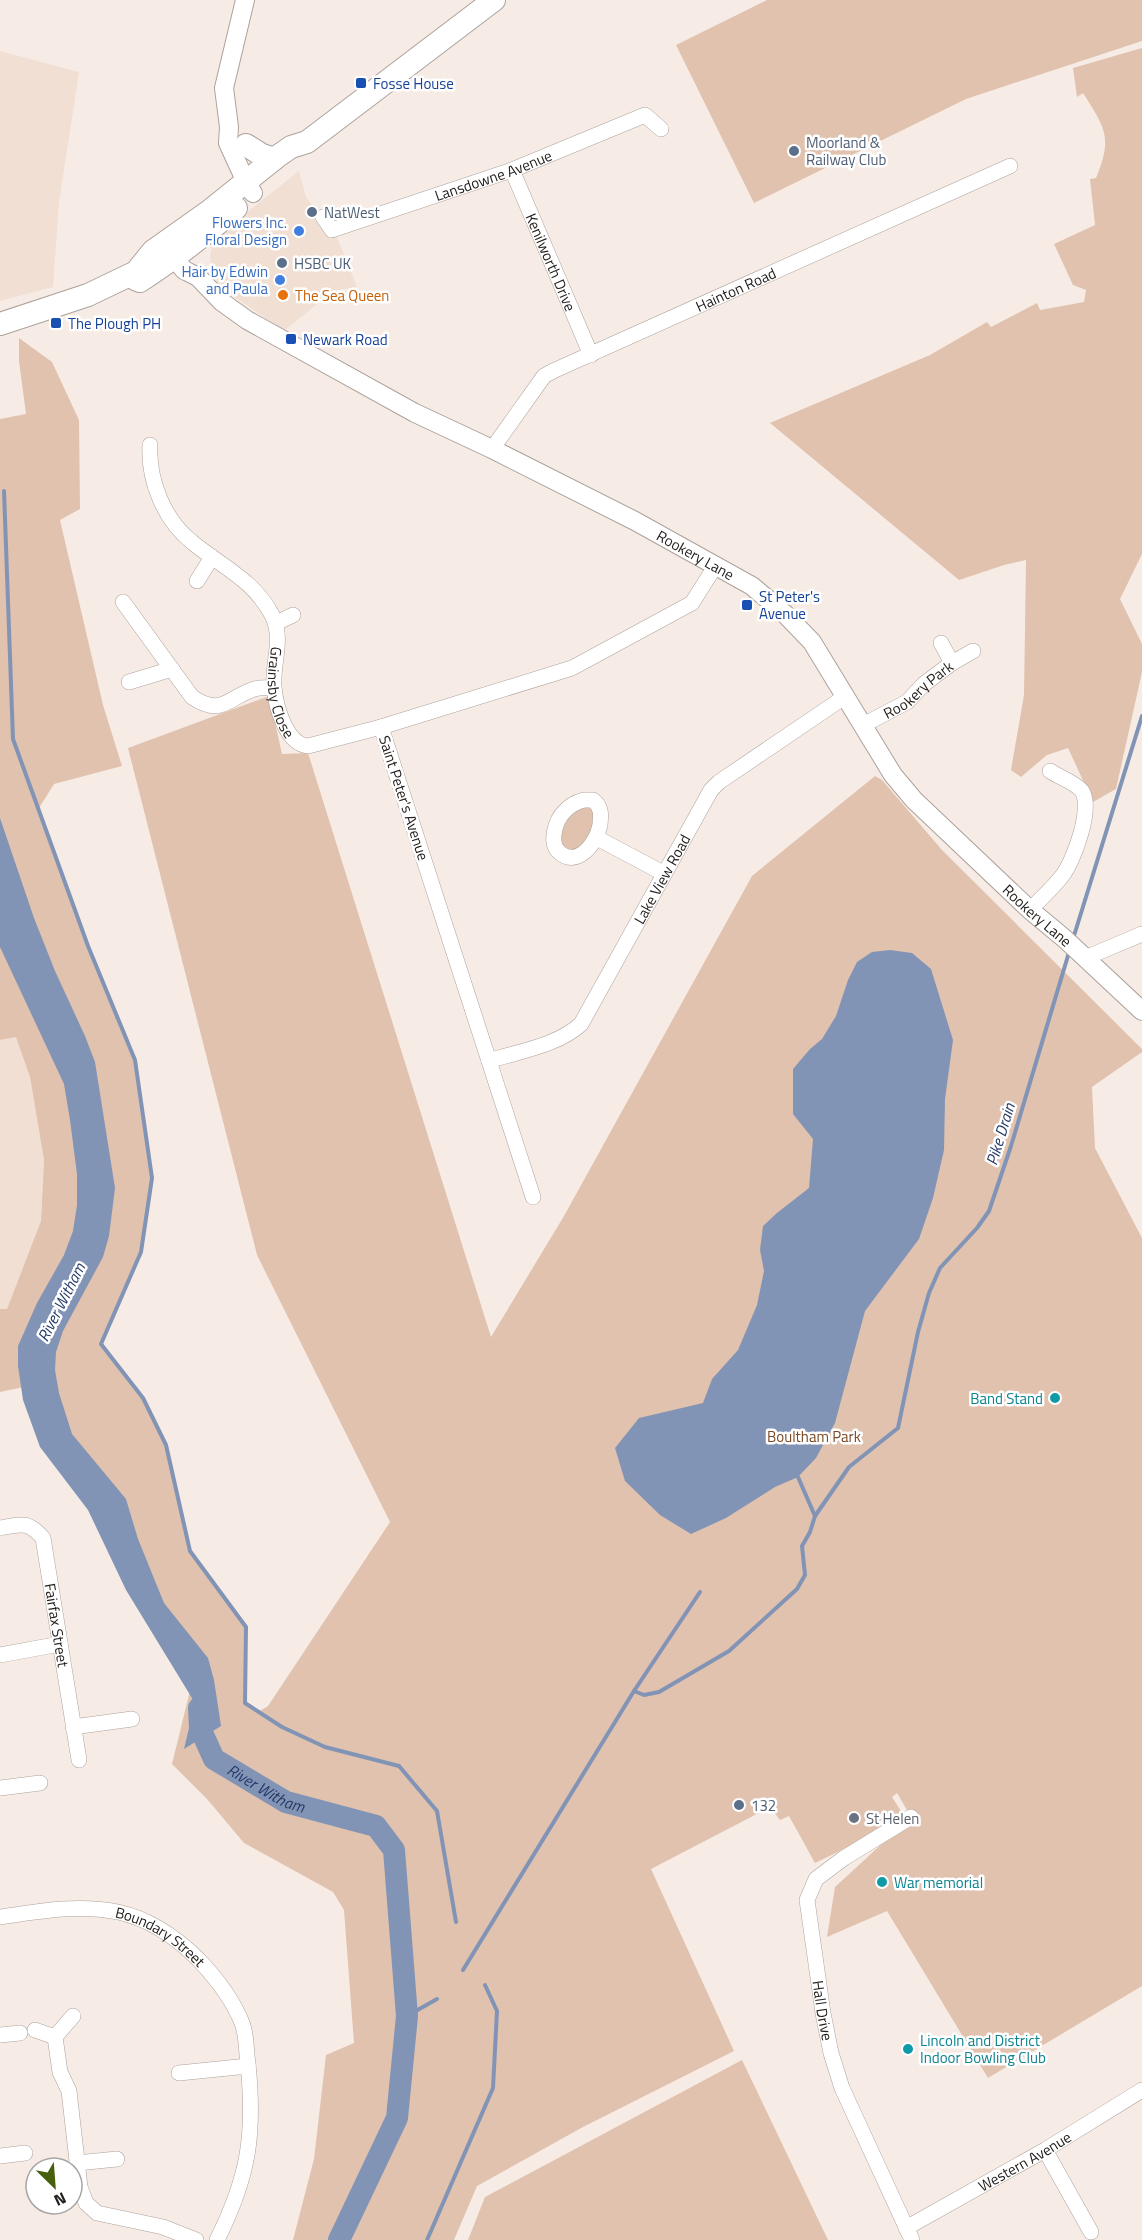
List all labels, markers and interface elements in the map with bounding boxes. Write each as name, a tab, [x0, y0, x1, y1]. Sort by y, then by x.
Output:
place label: Fosse House	[373, 72, 454, 95]
marker: Fosse House	[354, 76, 368, 90]
place label: Moorland & Railway Club	[806, 131, 886, 171]
street label: Lansdowne Avenue	[432, 143, 555, 207]
marker: Moorland & Railway Club	[787, 144, 801, 158]
place label: NatWest	[324, 201, 380, 224]
marker: NatWest	[305, 205, 319, 219]
street label: Kenilworth Drive	[520, 209, 582, 315]
place label: Flowers Inc. Floral Design	[205, 211, 287, 251]
marker: Flowers Inc. Floral Design	[292, 224, 306, 238]
place label: HSBC UK	[294, 252, 352, 275]
marker: HSBC UK	[275, 256, 289, 270]
place label: Hair by Edwin and Paula	[181, 260, 268, 300]
street label: Hainton Road	[692, 261, 779, 317]
marker: Hair by Edwin and Paula	[273, 273, 287, 287]
place label: The Sea Queen	[295, 284, 389, 307]
marker: The Sea Queen	[276, 288, 290, 302]
place label: The Plough PH	[68, 312, 161, 335]
marker: The Plough PH	[49, 316, 63, 330]
place label: Newark Road	[303, 328, 388, 351]
marker: Newark Road	[284, 332, 298, 346]
street label: Rookery Lane	[653, 524, 739, 586]
place label: St Peter's Avenue	[759, 585, 820, 625]
marker: St Peter's Avenue	[740, 598, 754, 612]
street label: Grainsby Close	[262, 646, 301, 743]
street label: Rookery Park	[879, 655, 958, 724]
street label: Saint Peter's Avenue	[373, 733, 435, 863]
street label: Lake View Road	[627, 830, 696, 928]
street label: Rookery Lane	[998, 878, 1078, 952]
water label: Pike Drain	[979, 1099, 1021, 1168]
water label: River Witham	[31, 1258, 91, 1345]
place label: Band Stand	[970, 1387, 1043, 1410]
marker: Band Stand	[1048, 1391, 1062, 1405]
park label: Boultham Park	[767, 1425, 861, 1448]
street label: Fairfax Street	[39, 1582, 75, 1670]
water label: River Witham	[223, 1758, 308, 1819]
place label: 132	[751, 1794, 776, 1817]
marker: 132	[732, 1798, 746, 1812]
place label: St Helen	[866, 1807, 919, 1830]
marker: St Helen	[847, 1811, 861, 1825]
place label: War memorial	[894, 1871, 983, 1894]
marker: War memorial	[875, 1875, 889, 1889]
street label: Boundary Street	[113, 1900, 212, 1972]
street label: Hall Drive	[807, 1979, 840, 2043]
place label: Lincoln and District Indoor Bowling Club	[920, 2029, 1046, 2069]
marker: Lincoln and District Indoor Bowling Club	[901, 2042, 915, 2056]
street label: Western Avenue	[974, 2125, 1075, 2197]
north arrow	[24, 2156, 84, 2216]
text: N	[50, 2186, 70, 2213]

